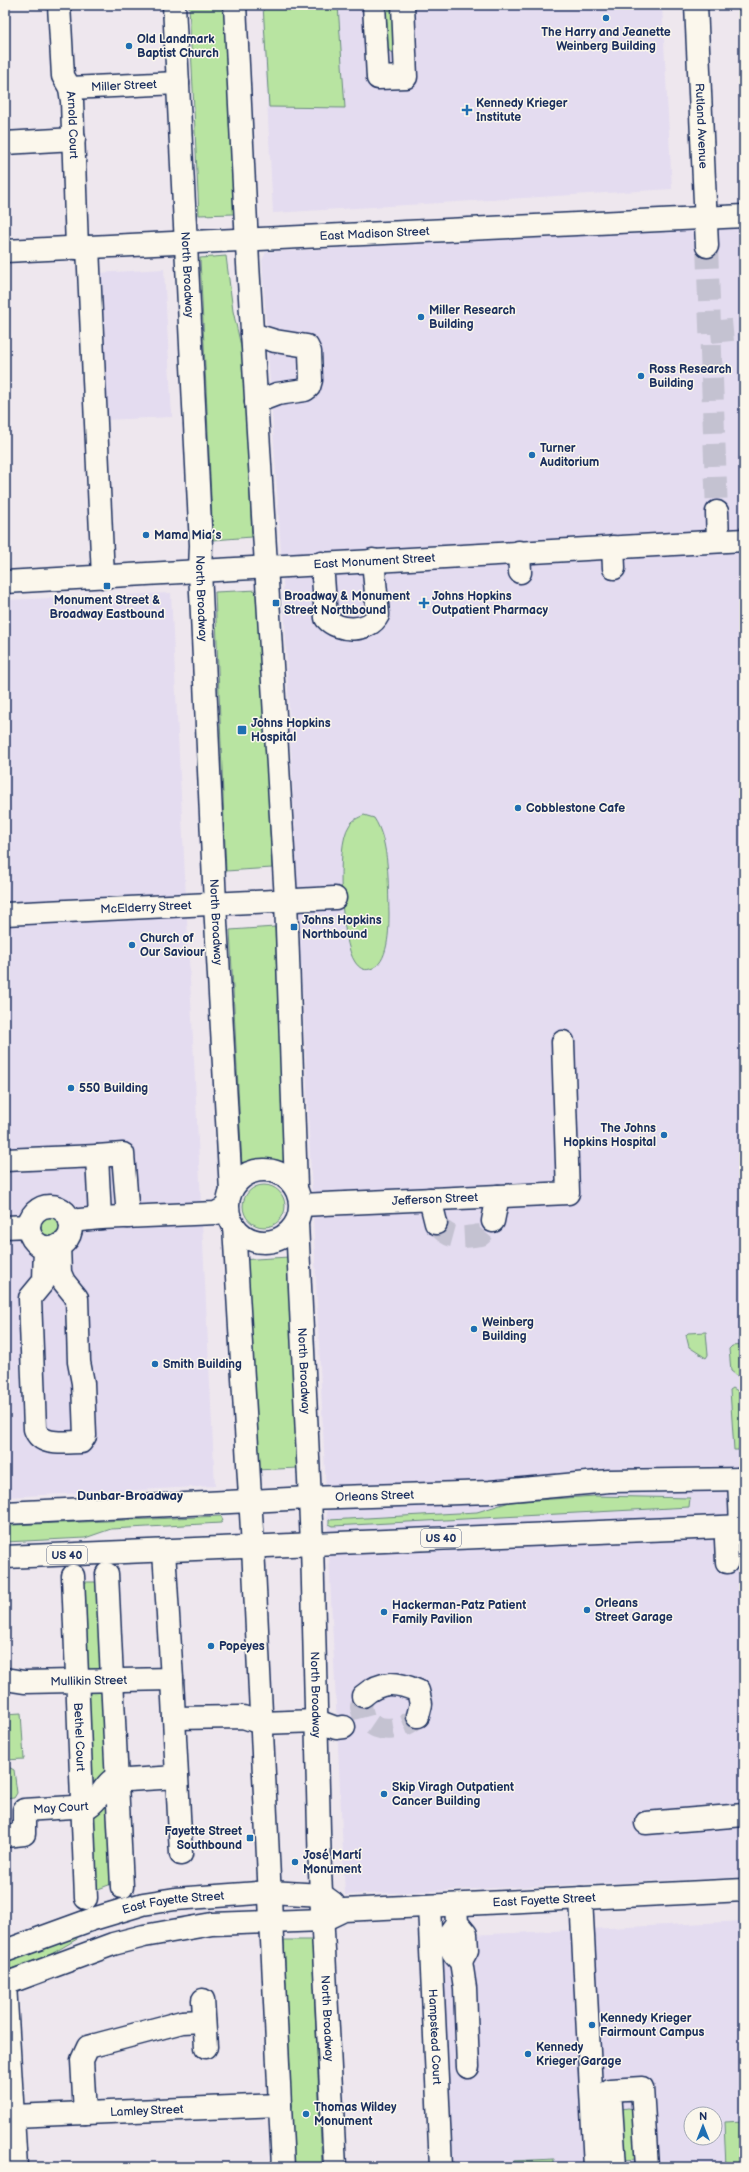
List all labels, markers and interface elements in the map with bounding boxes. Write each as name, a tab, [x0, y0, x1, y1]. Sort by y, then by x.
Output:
marker: The Harry and Jeanette Weinberg Building	[601, 13, 611, 23]
place label: The Harry and Jeanette Weinberg Building	[541, 25, 671, 54]
place label: Old Landmark Baptist Church	[137, 32, 219, 61]
marker: Old Landmark Baptist Church	[124, 41, 134, 51]
street label: Miller Street	[91, 76, 158, 95]
street label: Rutland Avenue	[692, 83, 711, 169]
street label: Arnold Court	[63, 90, 81, 159]
place label: Kennedy Krieger Institute	[476, 96, 568, 125]
marker: Kennedy Krieger Institute	[461, 104, 473, 116]
street label: East Madison Street	[319, 223, 430, 244]
street label: North Broadway	[178, 231, 197, 319]
place label: Miller Research Building	[429, 303, 516, 332]
marker: Miller Research Building	[416, 312, 426, 322]
place label: Ross Research Building	[649, 362, 732, 391]
marker: Ross Research Building	[636, 371, 646, 381]
place label: Turner Auditorium	[539, 441, 599, 470]
marker: Turner Auditorium	[527, 450, 537, 460]
place label: Mama Mia’s	[154, 528, 221, 543]
marker: Mama Mia’s	[141, 530, 151, 540]
street label: East Monument Street	[313, 550, 436, 572]
street label: North Broadway	[192, 555, 211, 642]
marker: Monument Street & Broadway Eastbound	[102, 581, 112, 591]
place label: Broadway & Monument Street Northbound	[284, 589, 410, 618]
place label: Johns Hopkins Outpatient Pharmacy	[432, 589, 549, 618]
place label: Monument Street & Broadway Eastbound	[49, 593, 165, 622]
marker: Broadway & Monument Street Northbound	[271, 598, 281, 608]
marker: Johns Hopkins Outpatient Pharmacy	[419, 598, 429, 608]
place label: Johns Hopkins Hospital	[251, 716, 331, 745]
marker: Johns Hopkins Hospital	[236, 724, 248, 736]
place label: Cobblestone Cafe	[526, 801, 625, 816]
marker: Cobblestone Cafe	[513, 803, 523, 813]
street label: North Broadway	[206, 878, 226, 966]
street label: McElderry Street	[100, 897, 192, 917]
place label: Johns Hopkins Northbound	[302, 913, 382, 942]
marker: Johns Hopkins Northbound	[289, 922, 299, 932]
place label: Church of Our Saviour	[140, 931, 205, 960]
marker: Church of Our Saviour	[127, 940, 137, 950]
place label: 550 Building	[79, 1081, 148, 1096]
marker: 550 Building	[66, 1083, 76, 1093]
place label: The Johns Hopkins Hospital	[563, 1121, 656, 1150]
marker: The Johns Hopkins Hospital	[659, 1130, 669, 1140]
street label: Jefferson Street	[391, 1190, 479, 1208]
place label: Weinberg Building	[482, 1315, 534, 1344]
marker: Weinberg Building	[469, 1324, 479, 1334]
street label: North Broadway	[294, 1327, 313, 1415]
place label: Smith Building	[163, 1357, 242, 1372]
marker: Smith Building	[150, 1359, 160, 1369]
street label: Orleans Street	[335, 1487, 415, 1505]
district label: Dunbar-Broadway	[77, 1488, 183, 1504]
road number: US 40	[421, 1529, 461, 1547]
road number: US 40	[47, 1546, 87, 1564]
place label: Orleans Street Garage	[595, 1596, 673, 1625]
place label: Hackerman-Patz Patient Family Pavilion	[392, 1598, 526, 1627]
marker: Orleans Street Garage	[582, 1605, 592, 1615]
marker: Hackerman-Patz Patient Family Pavilion	[379, 1607, 389, 1617]
place label: Popeyes	[219, 1639, 265, 1654]
marker: Popeyes	[206, 1641, 216, 1651]
street label: North Broadway	[307, 1651, 324, 1739]
street label: Mullikin Street	[50, 1672, 128, 1689]
street label: Bethel Court	[71, 1702, 88, 1772]
place label: Skip Viragh Outpatient Cancer Building	[392, 1780, 514, 1809]
marker: Skip Viragh Outpatient Cancer Building	[379, 1789, 389, 1799]
street label: May Court	[33, 1799, 89, 1817]
place label: Fayette Street Southbound	[164, 1824, 242, 1853]
marker: Fayette Street Southbound	[245, 1833, 255, 1843]
place label: José Martí Monument	[303, 1848, 362, 1877]
marker: José Martí Monument	[290, 1857, 300, 1867]
street label: East Fayette Street	[120, 1888, 225, 1917]
street label: East Fayette Street	[492, 1890, 596, 1910]
street label: North Broadway	[318, 1975, 337, 2062]
street label: Hampstead Court	[425, 1989, 445, 2085]
place label: Kennedy Krieger Fairmount Campus	[600, 2011, 705, 2040]
marker: Kennedy Krieger Fairmount Campus	[587, 2020, 597, 2030]
place label: Kennedy Krieger Garage	[536, 2040, 621, 2069]
marker: Kennedy Krieger Garage	[523, 2049, 533, 2059]
place label: Thomas Wildey Monument	[314, 2100, 397, 2129]
street label: Lamley Street	[110, 2101, 184, 2119]
north arrow	[683, 2106, 723, 2146]
marker: Thomas Wildey Monument	[301, 2109, 311, 2119]
text: N	[699, 2110, 707, 2123]

